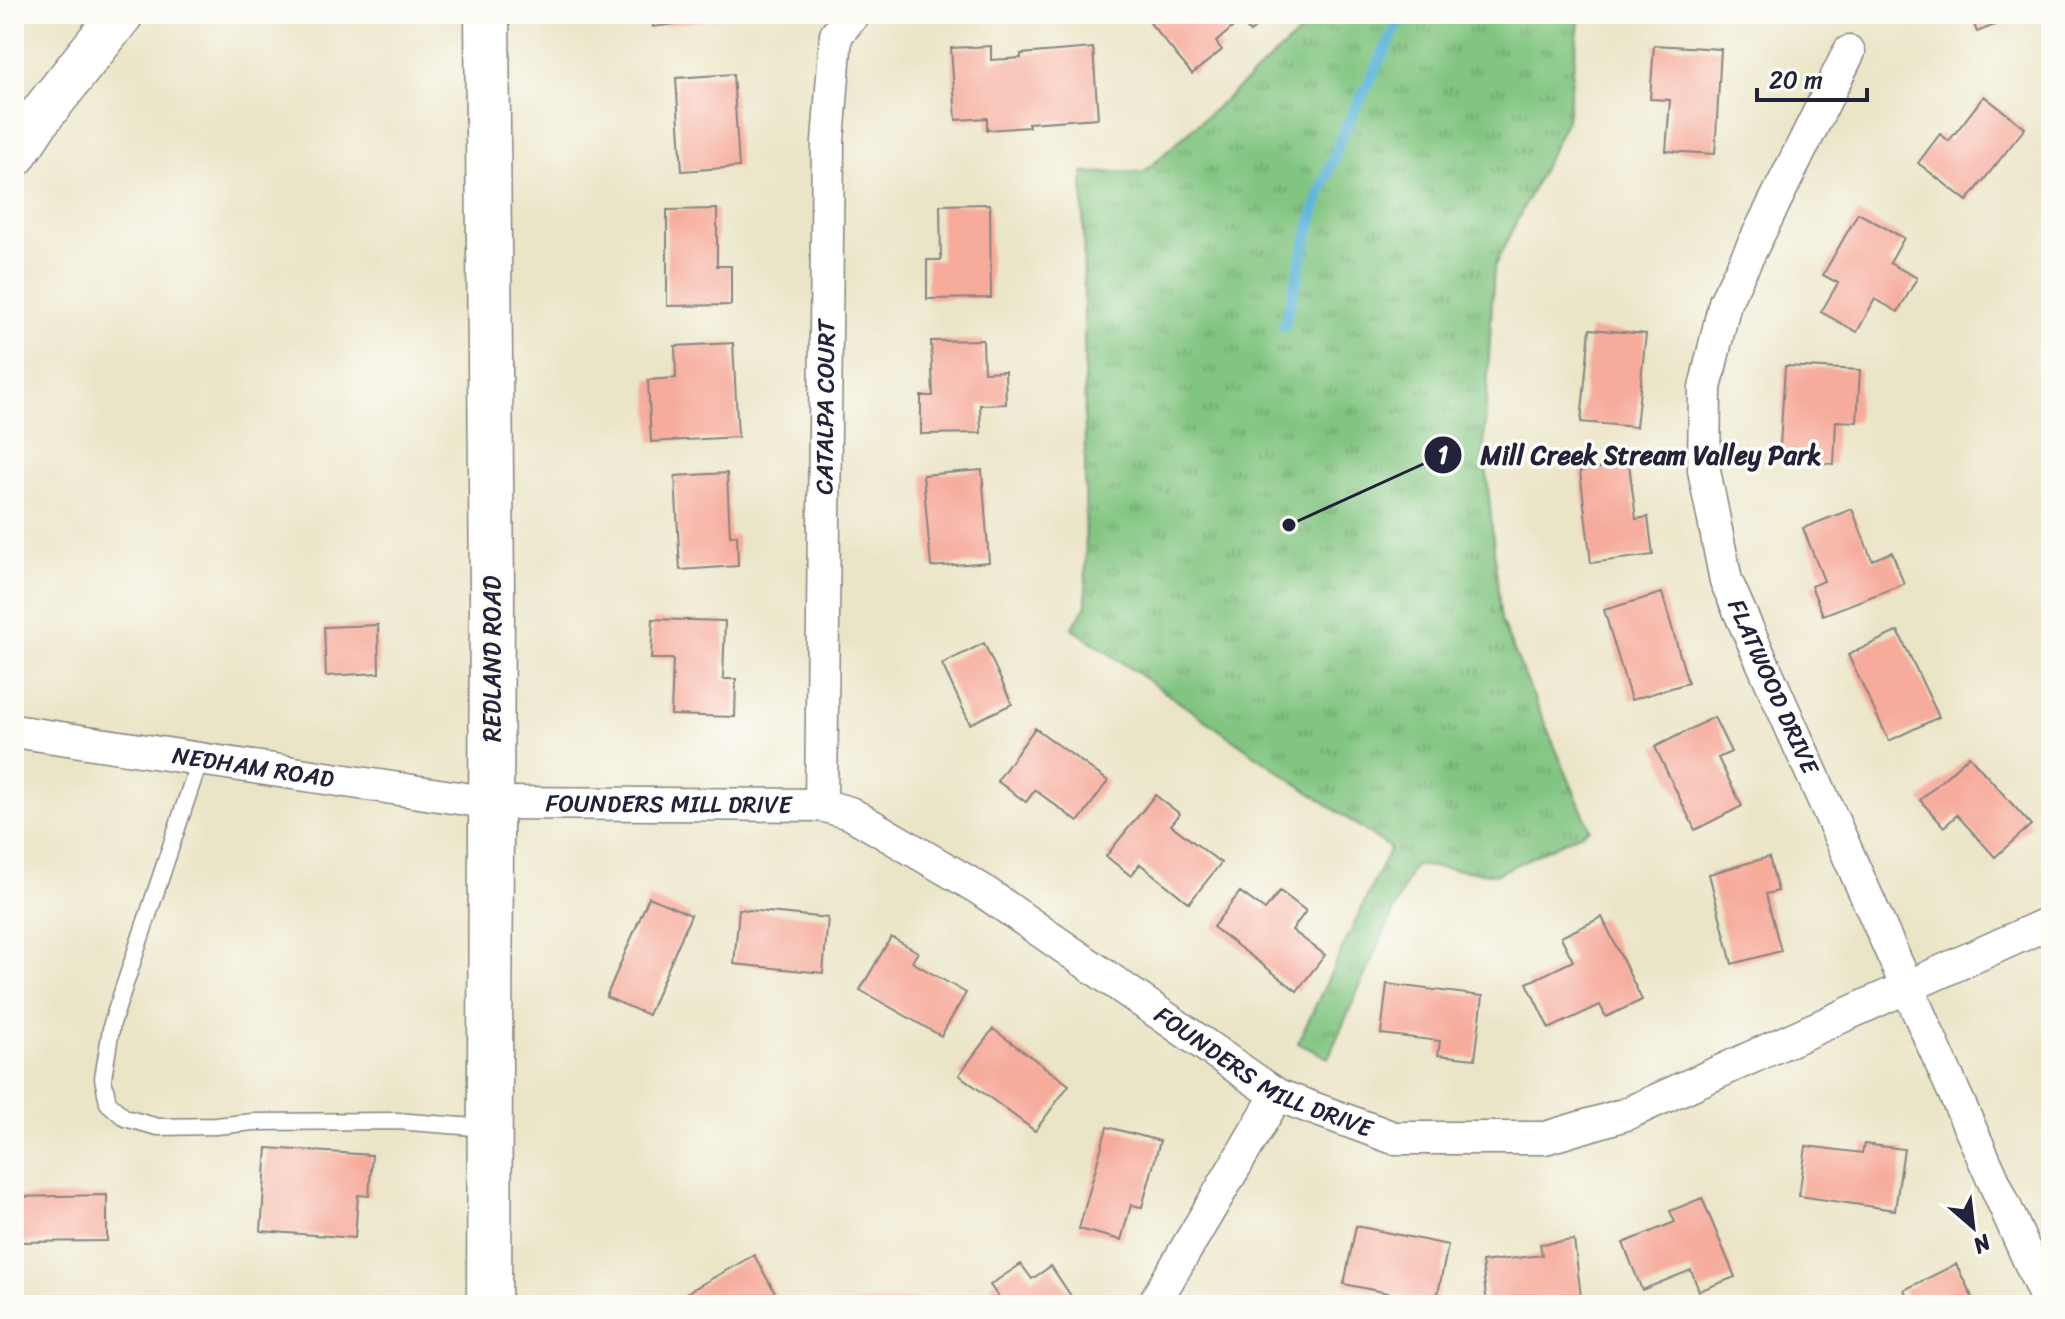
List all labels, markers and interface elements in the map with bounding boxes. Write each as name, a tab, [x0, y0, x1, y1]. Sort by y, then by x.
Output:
scale bar	[1757, 52, 1867, 102]
text: 20 m	[1769, 59, 1823, 101]
street label: CATALPA COURT	[803, 317, 847, 495]
callout: Mill Creek Stream Valley Park	[1423, 430, 1839, 480]
text: Mill Creek Stream Valley Park	[1480, 432, 1822, 478]
text: 1	[1438, 434, 1448, 476]
street label: REDLAND ROAD	[471, 575, 513, 742]
street label: FLATWOOD DRIVE	[1716, 592, 1831, 782]
street label: NEDHAM ROAD	[170, 734, 337, 800]
street label: FOUNDERS MILL DRIVE	[545, 782, 793, 826]
street label: FOUNDERS MILL DRIVE	[1145, 995, 1380, 1150]
north arrow	[1933, 1187, 2013, 1267]
text: N	[1966, 1223, 1999, 1265]

